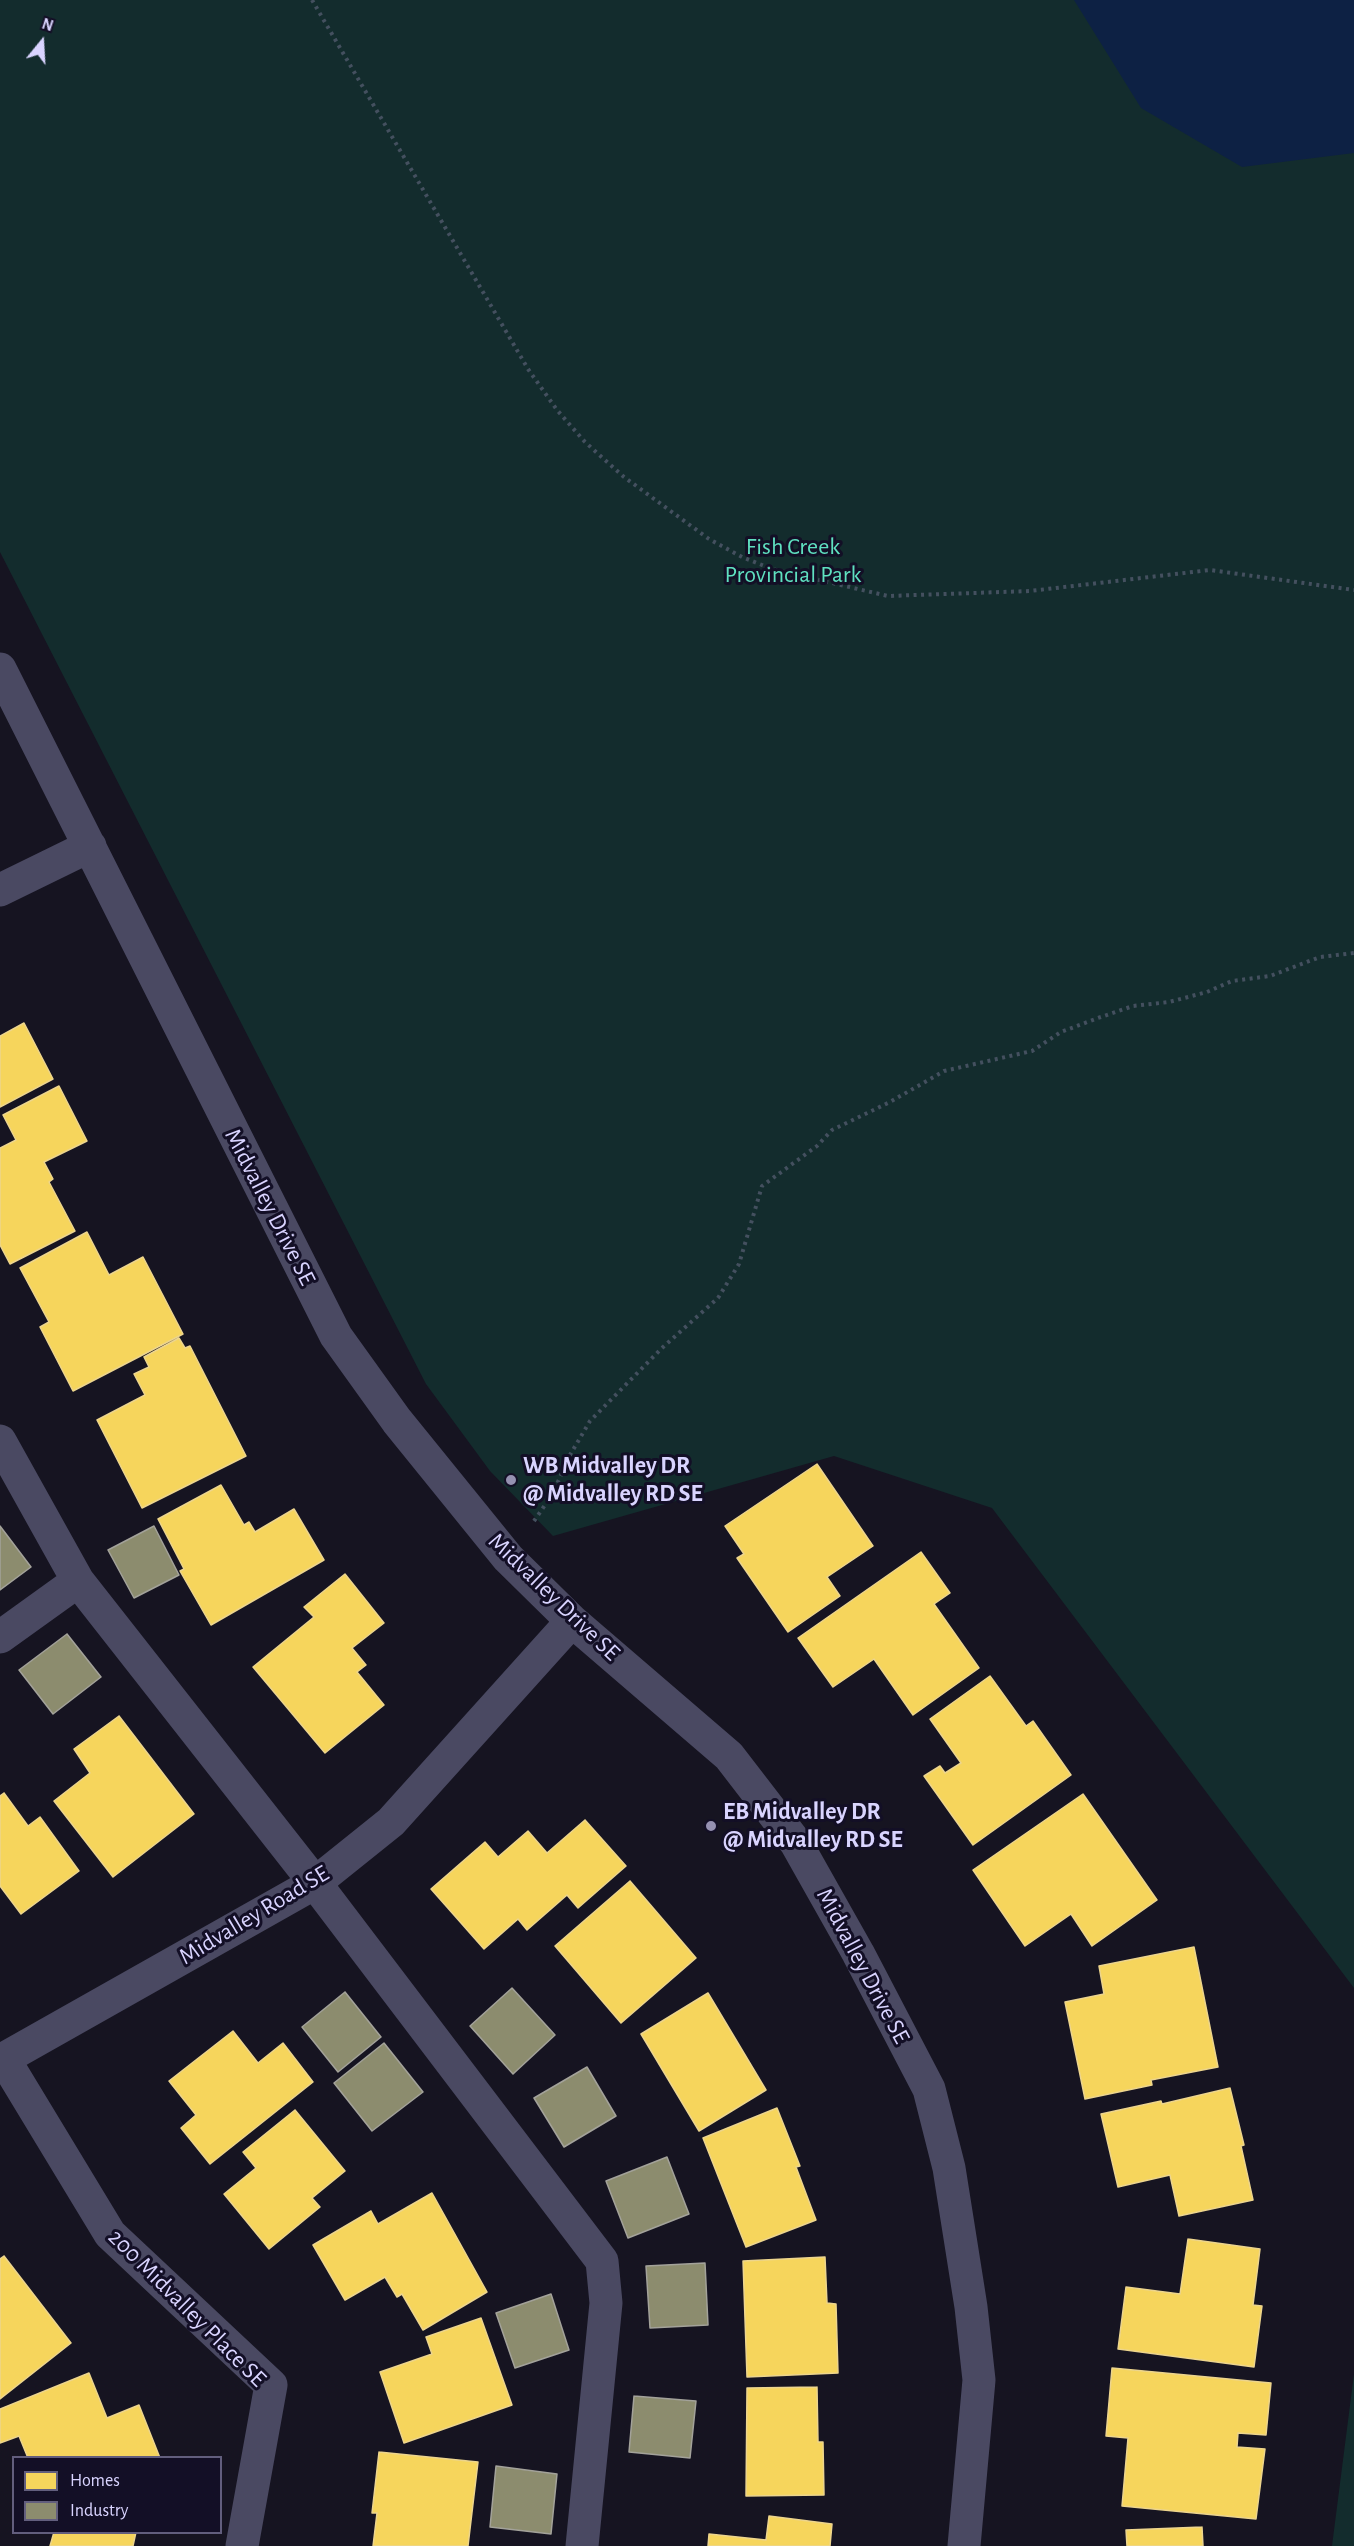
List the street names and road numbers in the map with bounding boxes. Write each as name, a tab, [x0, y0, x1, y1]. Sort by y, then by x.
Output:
street label: Midvalley Drive SE	[218, 1124, 322, 1290]
street label: Midvalley Drive SE	[482, 1527, 626, 1667]
street label: Midvalley Road SE	[174, 1859, 334, 1971]
street label: Midvalley Drive SE	[810, 1883, 916, 2049]
street label: 200 Midvalley Place SE	[102, 2223, 272, 2393]

